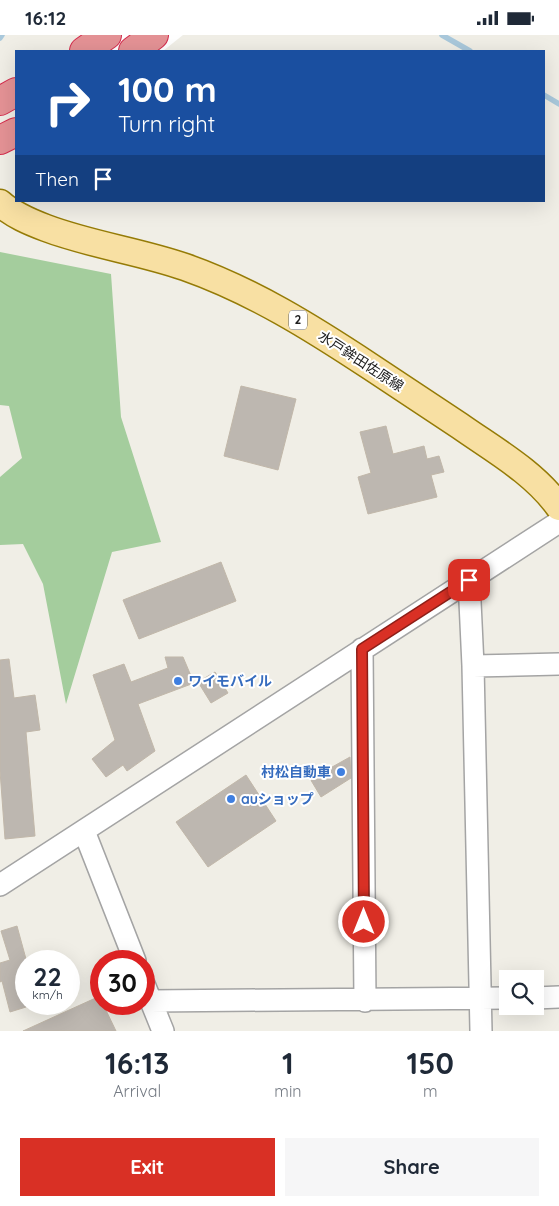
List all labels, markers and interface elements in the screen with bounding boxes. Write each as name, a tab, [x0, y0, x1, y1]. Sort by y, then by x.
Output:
text: 16:12	[25, 6, 66, 30]
text: 100 m	[118, 67, 217, 111]
icon: right	[35, 70, 100, 135]
text: Turn right	[118, 110, 215, 138]
icon: arrive	[89, 165, 117, 193]
text: Then	[35, 167, 79, 191]
road number: 2	[289, 311, 307, 329]
street label: 水戸鉾田佐原線	[315, 327, 407, 395]
pin	[448, 559, 490, 601]
icon: arrive	[455, 566, 483, 594]
place label: ワイモバイル	[188, 672, 272, 690]
marker: ワイモバイル	[172, 675, 184, 687]
place label: 村松自動車	[261, 763, 331, 781]
marker: 村松自動車	[335, 766, 347, 778]
place label: auショップ	[241, 790, 314, 808]
marker: auショップ	[225, 793, 237, 805]
position arrow	[337, 895, 389, 947]
speed limit sign: 30	[90, 950, 155, 1015]
text: 22	[33, 961, 62, 992]
map controls	[499, 970, 544, 1015]
button: search	[499, 970, 544, 1015]
text: km/h	[32, 987, 63, 1002]
text: 16:13	[105, 1044, 169, 1082]
text: 1	[282, 1044, 294, 1082]
text: 150	[407, 1044, 454, 1082]
text: Arrival	[113, 1081, 161, 1101]
text: min	[274, 1081, 302, 1101]
text: m	[423, 1081, 438, 1101]
button: Exit	[20, 1138, 275, 1196]
button: Share	[285, 1138, 539, 1196]

